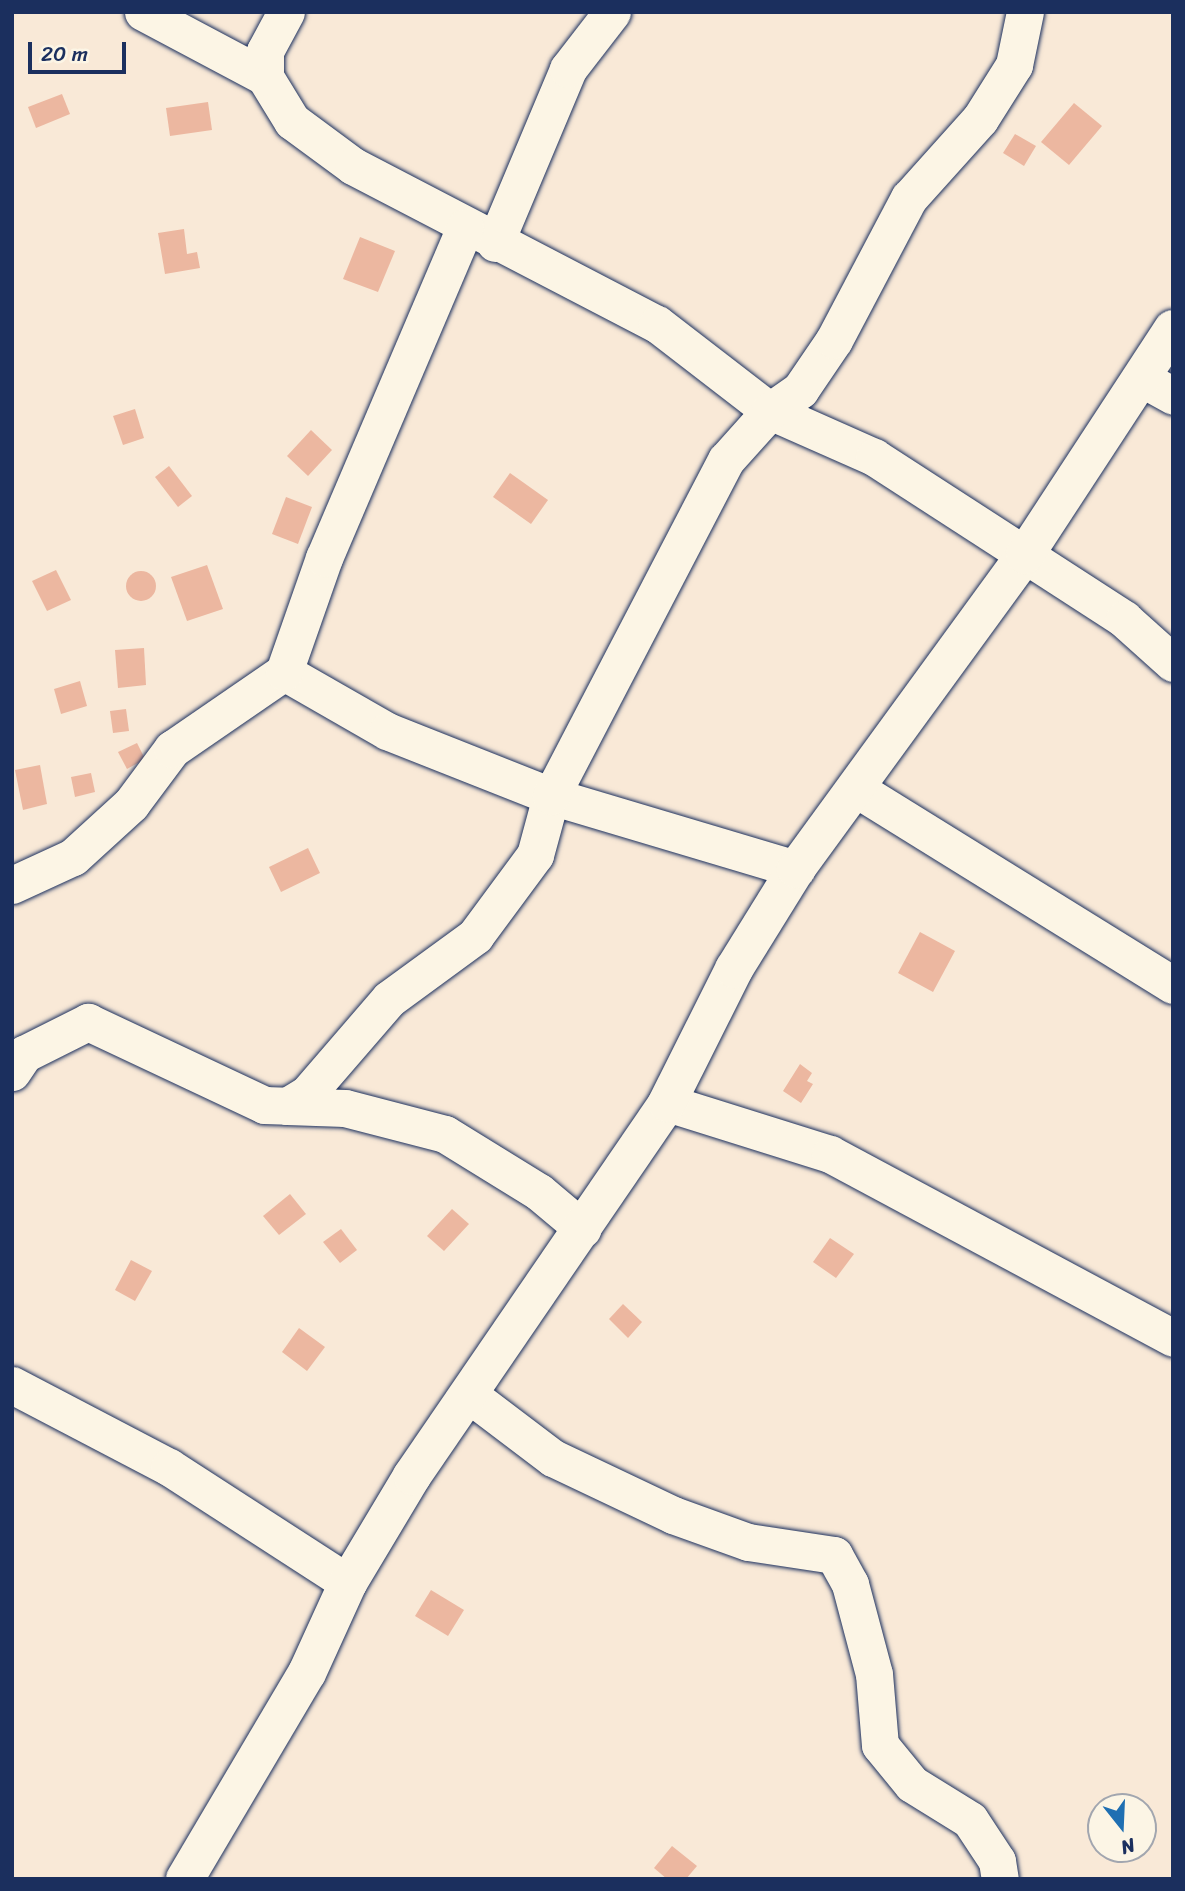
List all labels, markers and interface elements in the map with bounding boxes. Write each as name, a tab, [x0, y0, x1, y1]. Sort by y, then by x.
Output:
scale bar	[32, 28, 130, 72]
text: 20 m	[41, 35, 88, 73]
north arrow	[1087, 1793, 1157, 1863]
text: N	[1117, 1829, 1139, 1864]

